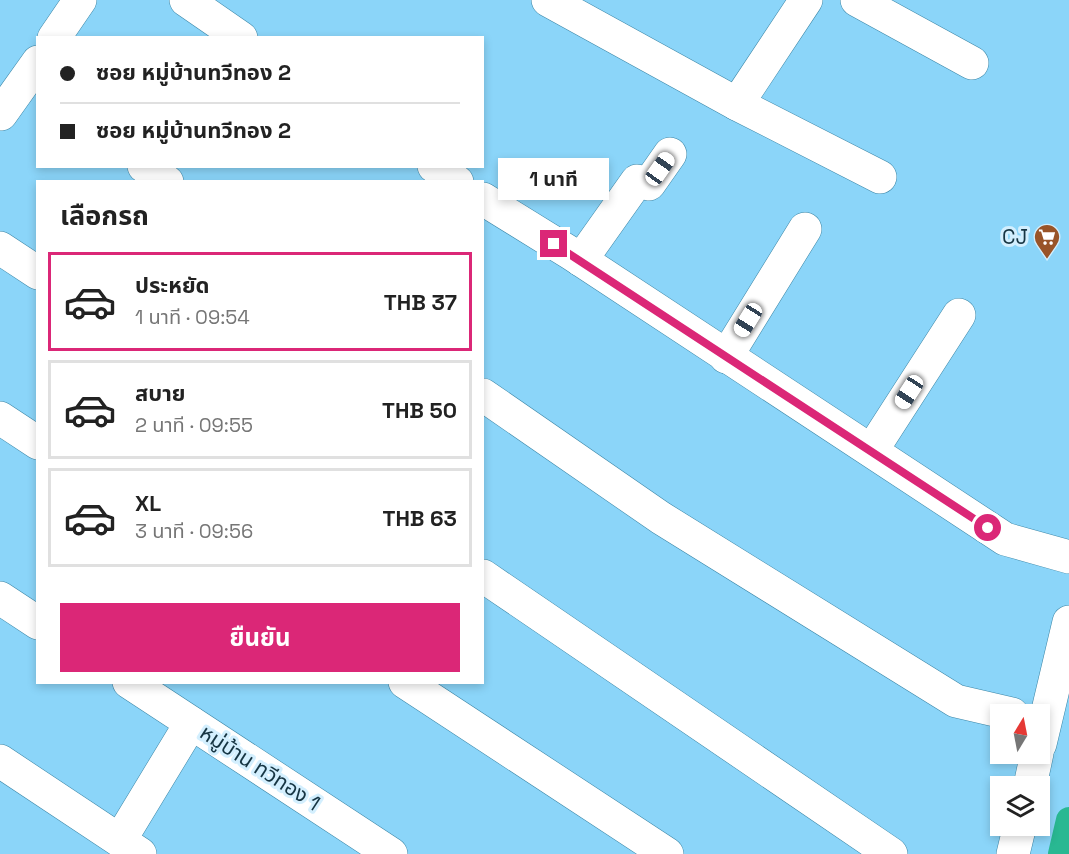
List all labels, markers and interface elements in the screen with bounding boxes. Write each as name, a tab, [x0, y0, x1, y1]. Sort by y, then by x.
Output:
text: ซอย หมู่บ้านทวีทอง 2	[96, 58, 291, 86]
text: ซอย หมู่บ้านทวีทอง 2	[96, 116, 291, 144]
car	[642, 149, 678, 189]
callout: 1 นาที	[498, 157, 610, 199]
text: 1 นาที	[529, 166, 578, 192]
text: เลือกรถ	[60, 198, 149, 233]
supermarket icon: CJ	[1032, 222, 1062, 260]
place label: CJ	[1002, 223, 1028, 250]
route end	[540, 230, 567, 257]
text: ประหยัด	[135, 271, 210, 299]
icon: car	[63, 275, 117, 329]
text: THB 37	[384, 288, 457, 316]
car	[731, 300, 765, 340]
text: 1 นาที · 09:54	[135, 304, 250, 330]
car	[892, 372, 926, 412]
text: สบาย	[135, 379, 185, 407]
icon: car	[63, 383, 117, 437]
text: THB 50	[382, 396, 457, 424]
text: 2 นาที · 09:55	[135, 412, 253, 438]
text: XL	[135, 489, 161, 517]
icon: car	[63, 491, 117, 545]
text: THB 63	[382, 504, 457, 532]
route start	[974, 514, 1001, 541]
text: 3 นาที · 09:56	[135, 518, 253, 544]
button: ยืนยัน	[60, 603, 460, 672]
north arrow	[990, 704, 1050, 764]
map controls	[990, 704, 1050, 836]
street label: หมู่บ้าน ทวีทอง 1	[195, 719, 326, 817]
button: layers	[990, 776, 1050, 836]

